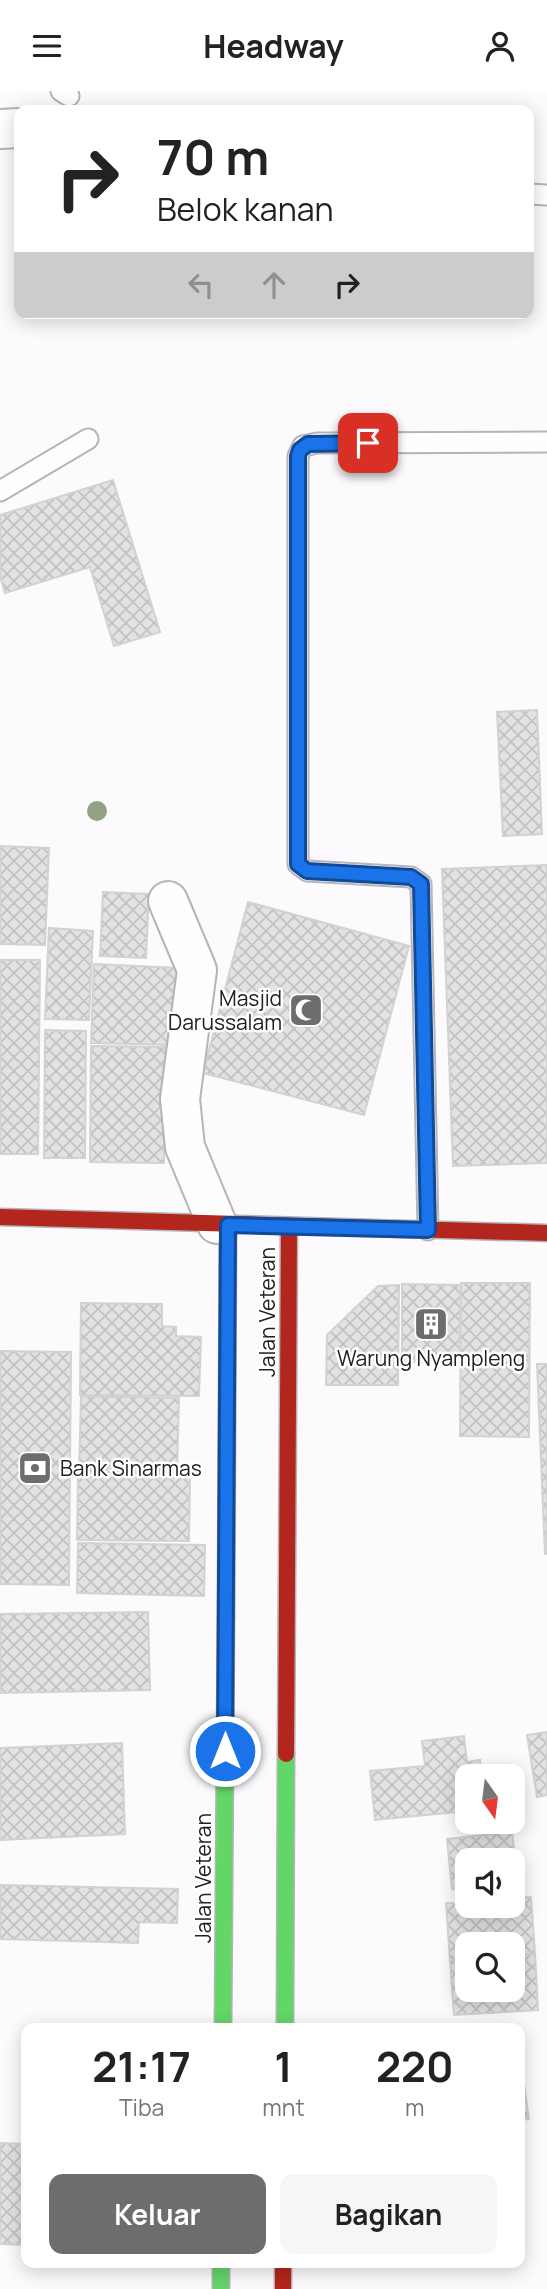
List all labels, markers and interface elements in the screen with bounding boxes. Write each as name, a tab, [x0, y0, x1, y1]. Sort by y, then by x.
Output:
text: Headway	[203, 24, 344, 68]
icon: menu	[28, 27, 66, 65]
icon: person	[481, 27, 519, 65]
text: 70 m	[157, 123, 269, 190]
icon: right	[42, 133, 133, 224]
text: Belok kanan	[157, 187, 333, 231]
icon: left	[182, 266, 220, 304]
icon: ahead	[255, 266, 293, 304]
icon: right	[328, 266, 366, 304]
pin	[338, 413, 398, 473]
icon: arrive	[349, 424, 387, 462]
place label: Masjid Darussalam	[168, 984, 282, 1036]
mosque icon: Masjid Darussalam	[287, 991, 325, 1029]
street label: Jalan Veteran	[253, 1247, 281, 1377]
building icon: Warung Nyampleng	[412, 1305, 450, 1343]
place label: Warung Nyampleng	[337, 1344, 525, 1372]
bank icon: Bank Sinarmas	[16, 1449, 54, 1487]
place label: Bank Sinarmas	[60, 1454, 202, 1482]
position arrow	[188, 1714, 262, 1788]
north arrow	[455, 1764, 525, 1834]
map controls	[455, 1764, 525, 2002]
street label: Jalan Veteran	[189, 1813, 217, 1943]
button: sound	[455, 1848, 525, 1918]
button: search	[455, 1932, 525, 2002]
text: 21:17	[92, 2037, 191, 2095]
text: 1	[274, 2037, 293, 2095]
text: 220	[376, 2037, 454, 2095]
text: Tiba	[119, 2091, 164, 2123]
text: mnt	[262, 2091, 305, 2123]
text: m	[405, 2091, 425, 2123]
button: Keluar	[49, 2174, 266, 2254]
button: Bagikan	[280, 2174, 497, 2254]

